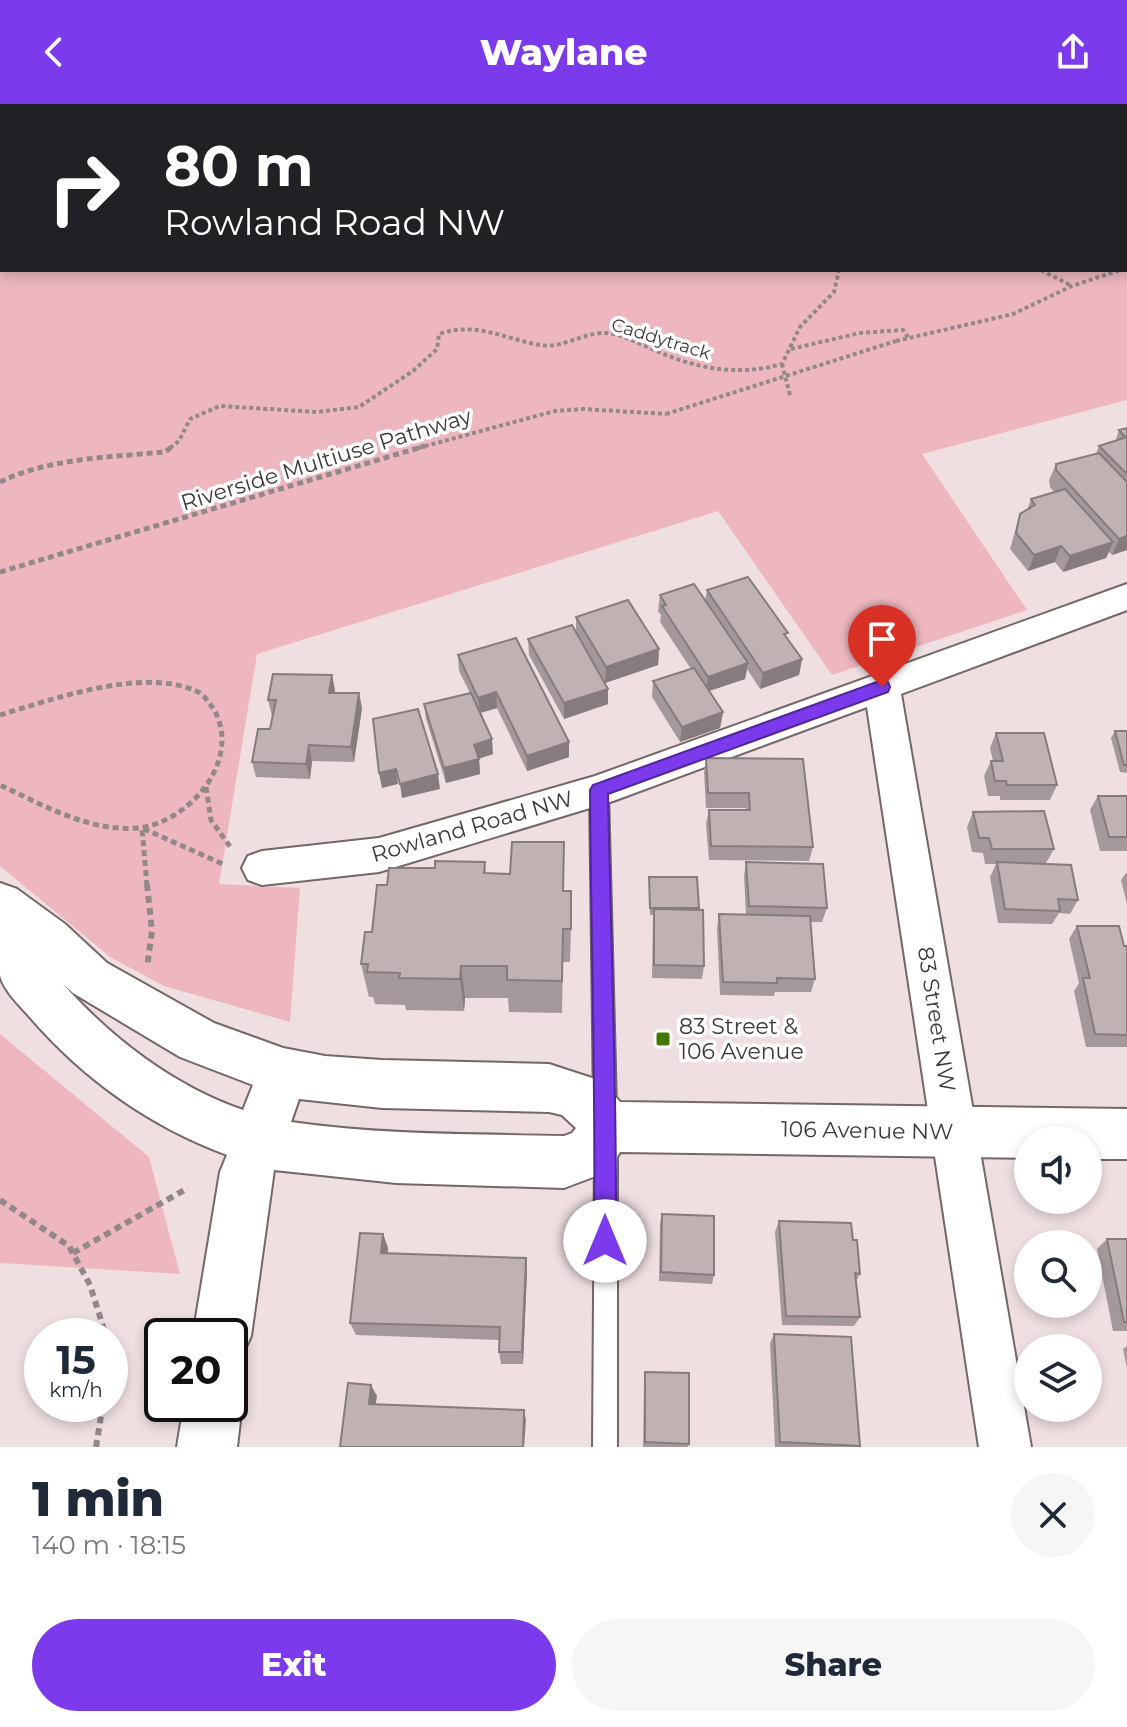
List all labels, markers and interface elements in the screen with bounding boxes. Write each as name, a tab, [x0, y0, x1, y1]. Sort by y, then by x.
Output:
icon: back	[32, 30, 76, 74]
text: Waylane	[480, 30, 647, 74]
icon: share	[1051, 30, 1095, 74]
text: 80 m	[164, 132, 314, 200]
icon: right	[32, 136, 136, 240]
text: Rowland Road NW	[164, 200, 505, 244]
street label: Caddytrack	[609, 313, 714, 365]
street label: Riverside Multiuse Pathway	[178, 402, 475, 517]
pin	[848, 605, 916, 687]
icon: arrive	[860, 617, 904, 661]
street label: Rowland Road NW	[368, 785, 576, 868]
street label: 83 Street NW	[912, 945, 961, 1094]
place label: 83 Street & 106 Avenue	[679, 1013, 804, 1065]
marker: 83 Street & 106 Avenue	[654, 1030, 672, 1048]
street label: 106 Avenue NW	[781, 1115, 953, 1146]
map controls	[1014, 1126, 1102, 1422]
button: sound	[1014, 1126, 1102, 1214]
position arrow	[563, 1199, 647, 1283]
button: search	[1014, 1230, 1102, 1318]
speed limit sign: 20	[144, 1318, 248, 1422]
button: layers	[1014, 1334, 1102, 1422]
text: 15	[56, 1335, 96, 1384]
text: km/h	[49, 1378, 103, 1402]
text: 1 min	[32, 1470, 164, 1528]
button: close	[1011, 1473, 1095, 1557]
text: 140 m · 18:15	[32, 1529, 186, 1561]
button: Exit	[32, 1619, 556, 1711]
button: Share	[572, 1619, 1095, 1711]

